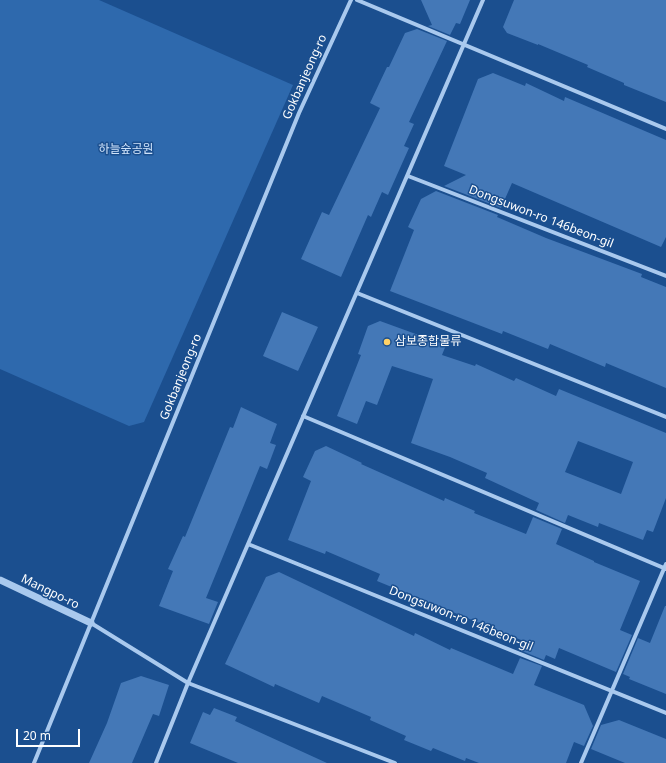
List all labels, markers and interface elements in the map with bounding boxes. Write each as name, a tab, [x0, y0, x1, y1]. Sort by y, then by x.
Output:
street label: Gokbanjeong-ro	[280, 32, 330, 122]
park label: 하늘숲공원	[98, 143, 154, 157]
street label: Dongsuwon-ro 146beon-gil	[467, 183, 615, 251]
street label: Gokbanjeong-ro	[157, 332, 205, 422]
place label: 삼보종합물류	[395, 335, 461, 349]
marker: 삼보종합물류	[382, 337, 392, 347]
street label: Mangpo-ro	[19, 572, 81, 612]
street label: Dongsuwon-ro 146beon-gil	[387, 583, 535, 655]
scale bar	[18, 721, 82, 747]
text: 20 m	[23, 727, 51, 744]

